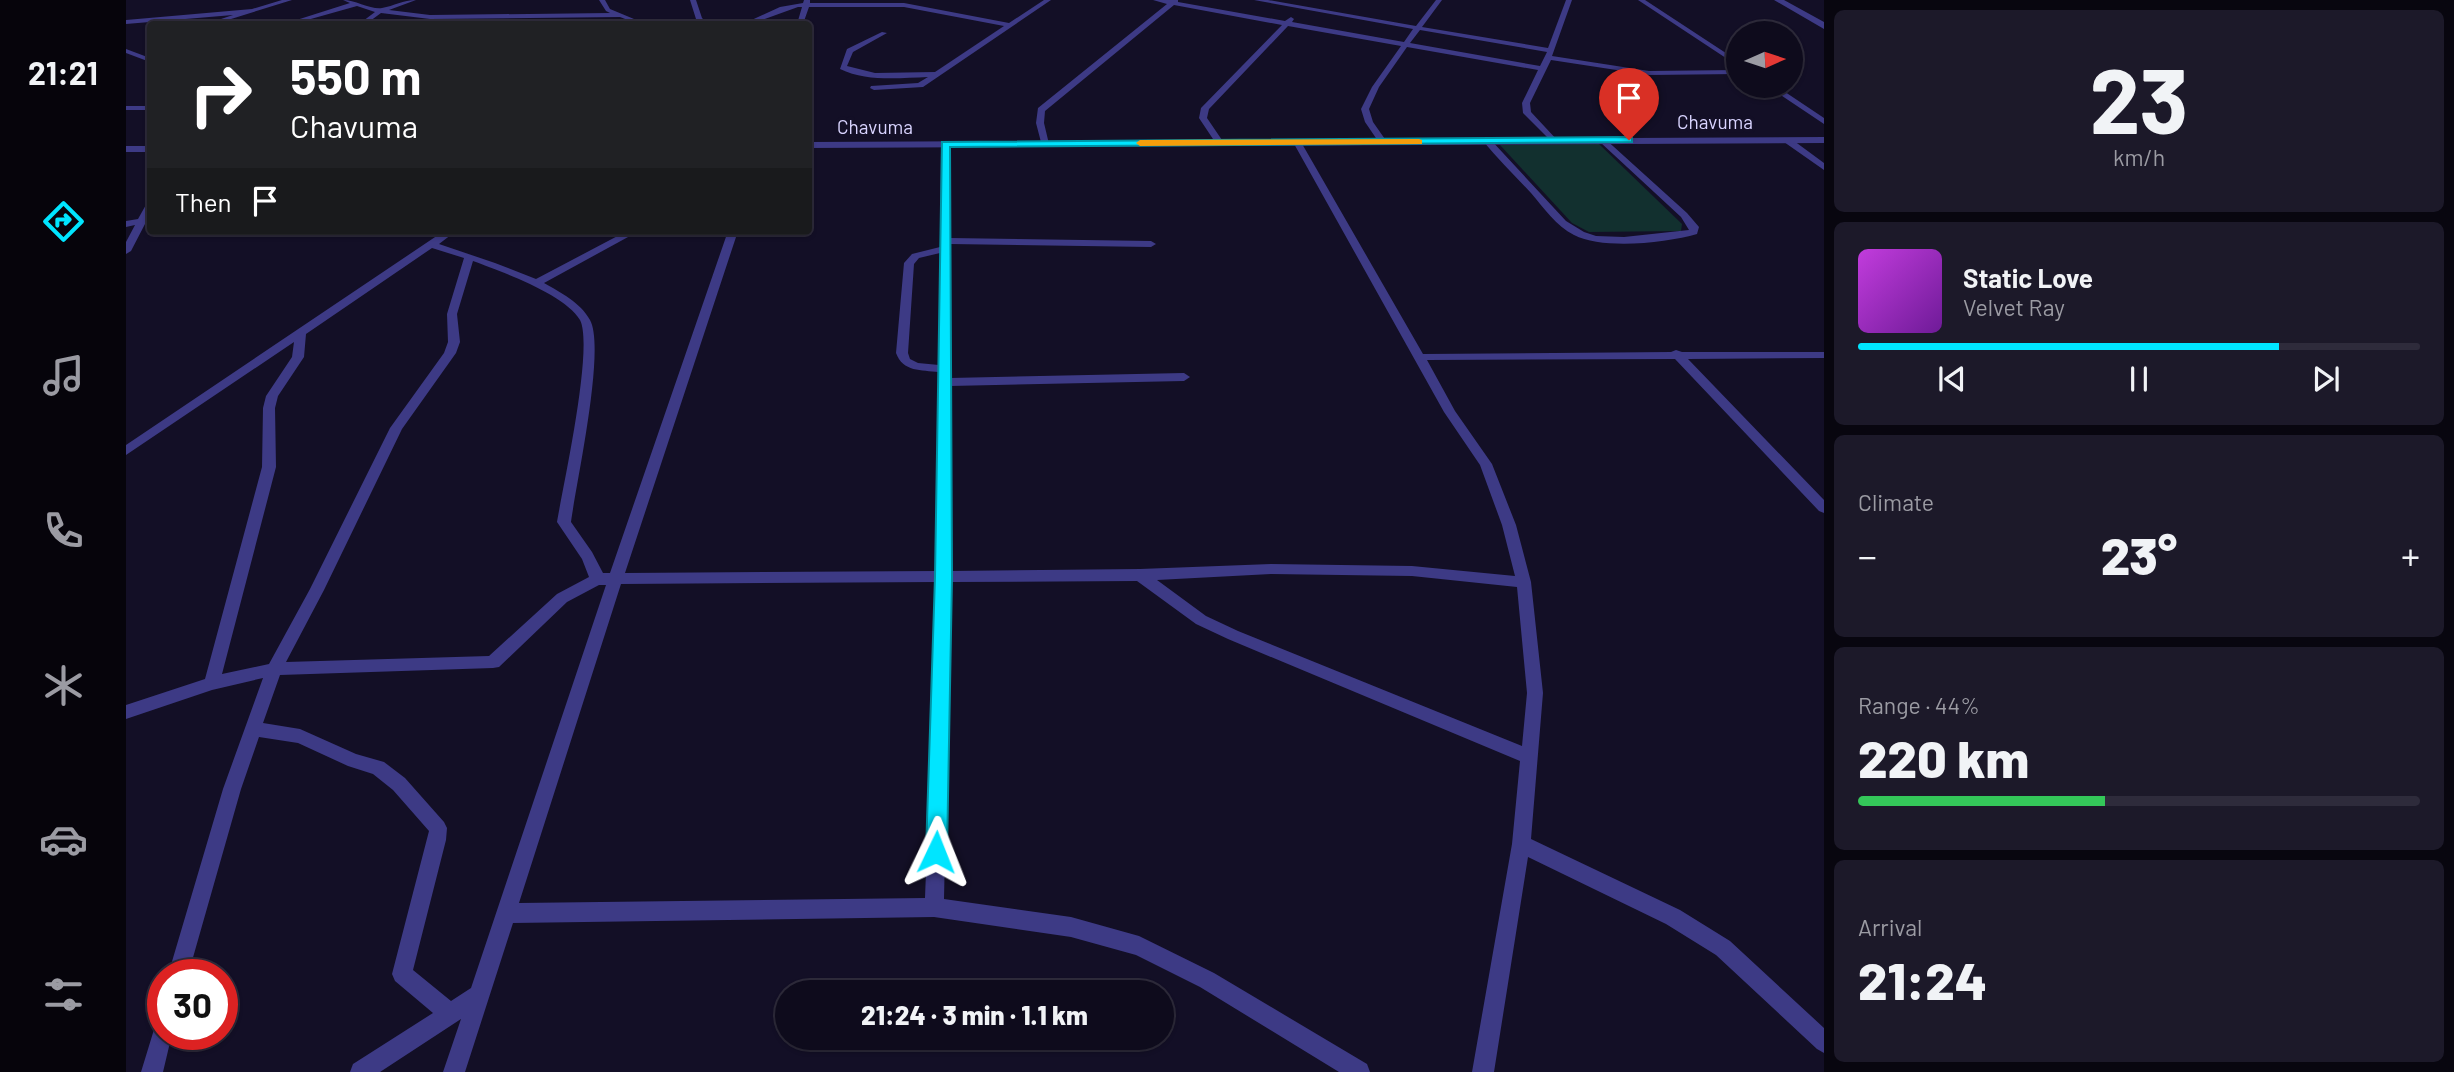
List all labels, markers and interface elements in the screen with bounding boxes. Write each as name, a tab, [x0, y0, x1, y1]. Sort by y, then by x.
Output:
north arrow	[1726, 21, 1802, 98]
map controls	[1726, 21, 1803, 98]
text: 23	[2090, 43, 2188, 152]
text: 550 m	[290, 46, 421, 105]
icon: right	[175, 49, 266, 140]
text: 21:21	[28, 53, 98, 91]
pin	[1599, 68, 1659, 140]
icon: arrive	[1610, 79, 1648, 117]
text: Chavuma	[290, 106, 418, 144]
street label: Chavuma	[1677, 110, 1753, 133]
street label: Chavuma	[837, 115, 913, 138]
text: km/h	[2113, 143, 2165, 171]
icon: arrive	[246, 182, 284, 220]
text: Then	[175, 186, 232, 217]
icon: directions	[39, 197, 88, 246]
text: Static Love	[1963, 262, 2093, 293]
text: Velvet Ray	[1963, 293, 2065, 321]
icon: music	[39, 351, 88, 400]
icon: previous	[1933, 360, 1971, 398]
icon: pause	[2120, 360, 2158, 398]
icon: next	[2307, 360, 2345, 398]
text: Climate	[1858, 488, 1934, 516]
icon: phone	[39, 506, 88, 555]
text: 23°	[2101, 523, 2177, 585]
text: −	[1858, 532, 1877, 578]
text: +	[2401, 532, 2420, 578]
icon: climate	[39, 661, 88, 710]
text: Range · 44%	[1858, 691, 1980, 719]
text: 220 km	[1858, 726, 2029, 788]
icon: car	[39, 815, 88, 864]
position arrow	[899, 815, 973, 889]
text: Arrival	[1858, 913, 1922, 941]
text: 21:24	[1858, 948, 1987, 1010]
speed limit sign: 30	[147, 959, 238, 1050]
icon: filters	[39, 970, 88, 1019]
text: 21:24 · 3 min · 1.1 km	[861, 999, 1088, 1030]

